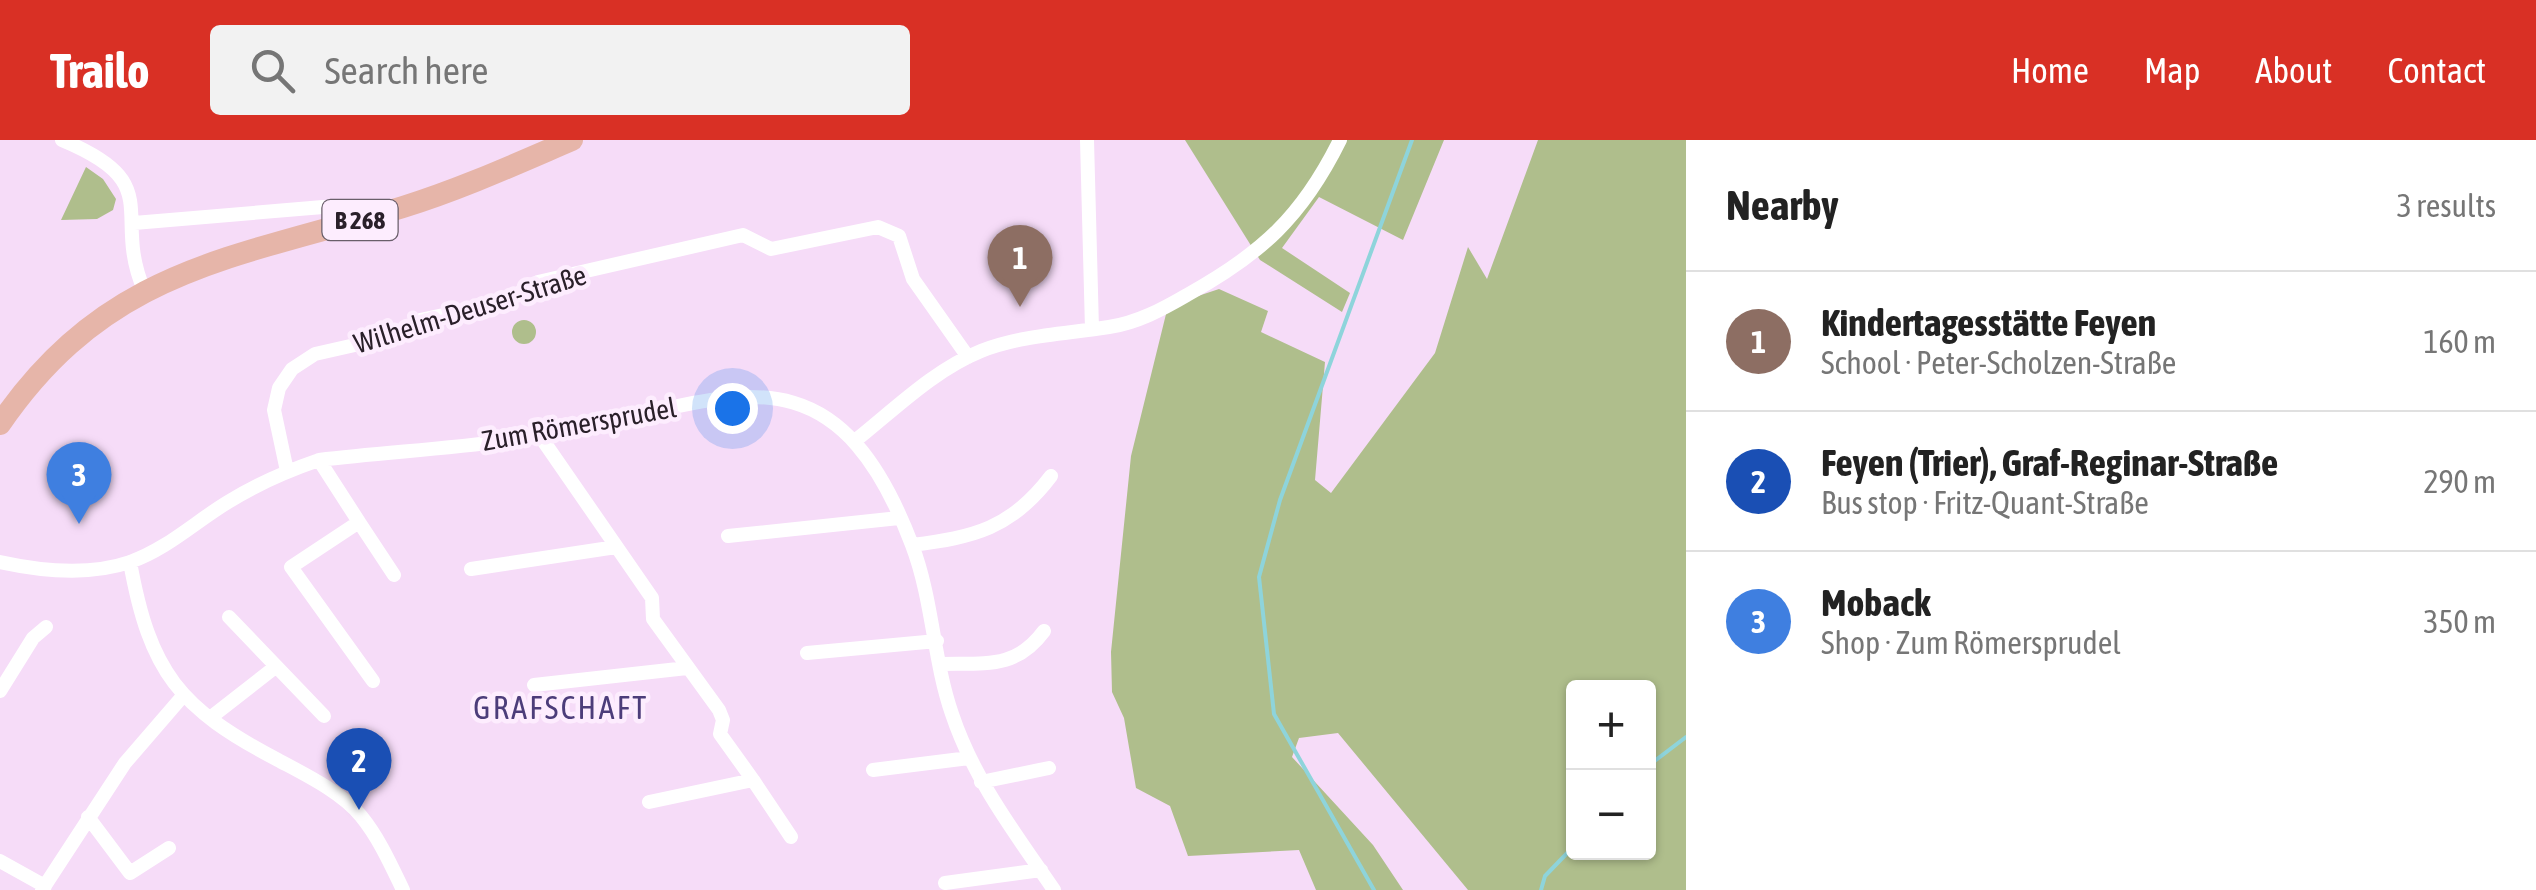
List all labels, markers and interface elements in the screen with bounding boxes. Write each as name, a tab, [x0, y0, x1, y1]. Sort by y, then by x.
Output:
search box	[210, 25, 910, 115]
text: Trailo	[50, 43, 150, 98]
icon: search	[245, 43, 300, 98]
text: Search here	[325, 49, 489, 92]
text: Home	[2011, 50, 2089, 90]
text: Map	[2144, 50, 2200, 90]
text: About	[2255, 50, 2332, 90]
text: Contact	[2387, 50, 2486, 90]
text: Nearby	[1726, 181, 1839, 229]
text: 3 results	[2397, 187, 2496, 224]
road number: B 268	[322, 200, 398, 240]
pin: 1	[988, 224, 1052, 307]
street label: Wilhelm-Deuser-Straße	[350, 258, 590, 360]
text: Kindertagesstätte Feyen	[1821, 301, 2156, 344]
text: 1	[1751, 323, 1766, 360]
text: 160 m	[2423, 323, 2496, 360]
text: School · Peter-Scholzen-Straße	[1821, 344, 2176, 381]
your location	[707, 383, 758, 434]
street label: Zum Römersprudel	[479, 391, 679, 457]
text: Feyen (Trier), Graf-Reginar-Straße	[1821, 441, 2278, 484]
pin: 3	[46, 442, 112, 524]
text: 2	[1751, 463, 1766, 500]
text: 290 m	[2423, 463, 2496, 500]
text: Bus stop · Fritz-Quant-Straße	[1821, 484, 2149, 521]
text: Moback	[1821, 581, 1931, 624]
text: 3	[1751, 603, 1766, 640]
text: 350 m	[2423, 603, 2496, 640]
text: Shop · Zum Römersprudel	[1821, 624, 2121, 661]
map controls	[1566, 680, 1656, 860]
button: +	[1566, 680, 1656, 770]
district label: GRAFSCHAFT	[473, 689, 649, 726]
pin: 2	[326, 728, 392, 810]
button: −	[1566, 770, 1656, 860]

